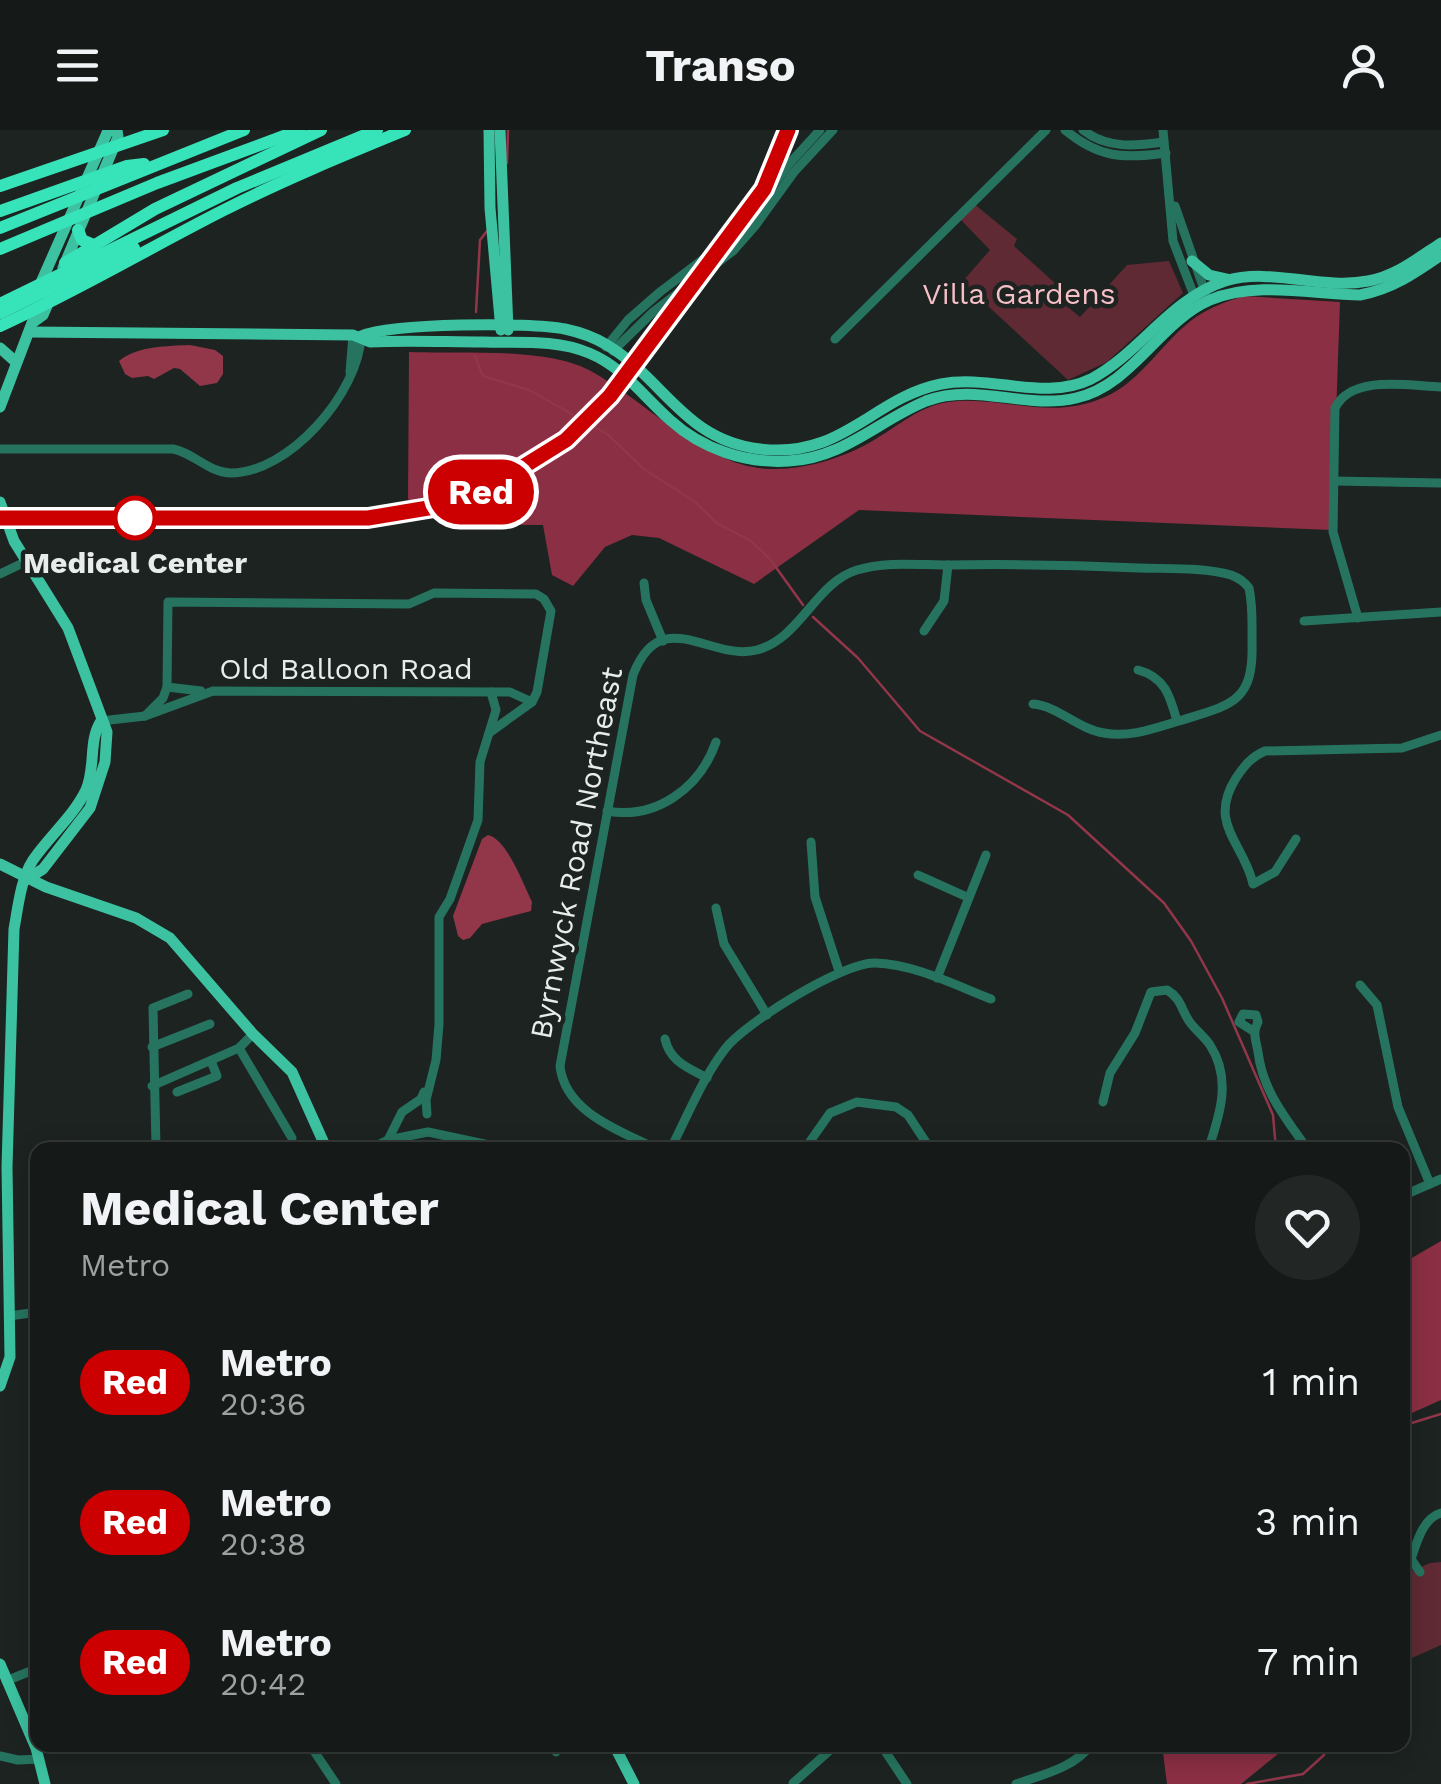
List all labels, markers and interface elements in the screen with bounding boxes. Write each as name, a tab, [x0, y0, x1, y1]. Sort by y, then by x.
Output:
icon: menu	[50, 38, 105, 93]
icon: person	[1336, 38, 1391, 93]
text: Transo	[645, 39, 796, 92]
park label: Villa Gardens	[922, 276, 1116, 311]
line badge: Red	[424, 460, 538, 524]
text: Red	[448, 471, 514, 513]
marker: Medical Center	[114, 497, 156, 539]
place label: Medical Center	[23, 545, 247, 580]
street label: Old Balloon Road	[219, 651, 473, 686]
street label: Byrnwyck Road Northeast	[523, 664, 629, 1042]
button: heart	[1255, 1175, 1360, 1280]
text: Medical Center	[80, 1180, 439, 1237]
text: Metro	[80, 1246, 170, 1284]
text: Metro	[220, 1341, 332, 1385]
text: 1 min	[1262, 1360, 1360, 1404]
text: Red	[102, 1361, 168, 1403]
text: 20:36	[220, 1385, 306, 1423]
text: Metro	[220, 1481, 332, 1525]
text: 3 min	[1255, 1500, 1360, 1544]
text: Red	[102, 1501, 168, 1543]
text: 20:38	[220, 1525, 306, 1563]
text: Metro	[220, 1621, 332, 1665]
text: 7 min	[1257, 1640, 1360, 1684]
text: Red	[102, 1641, 168, 1683]
text: 20:42	[220, 1665, 306, 1703]

